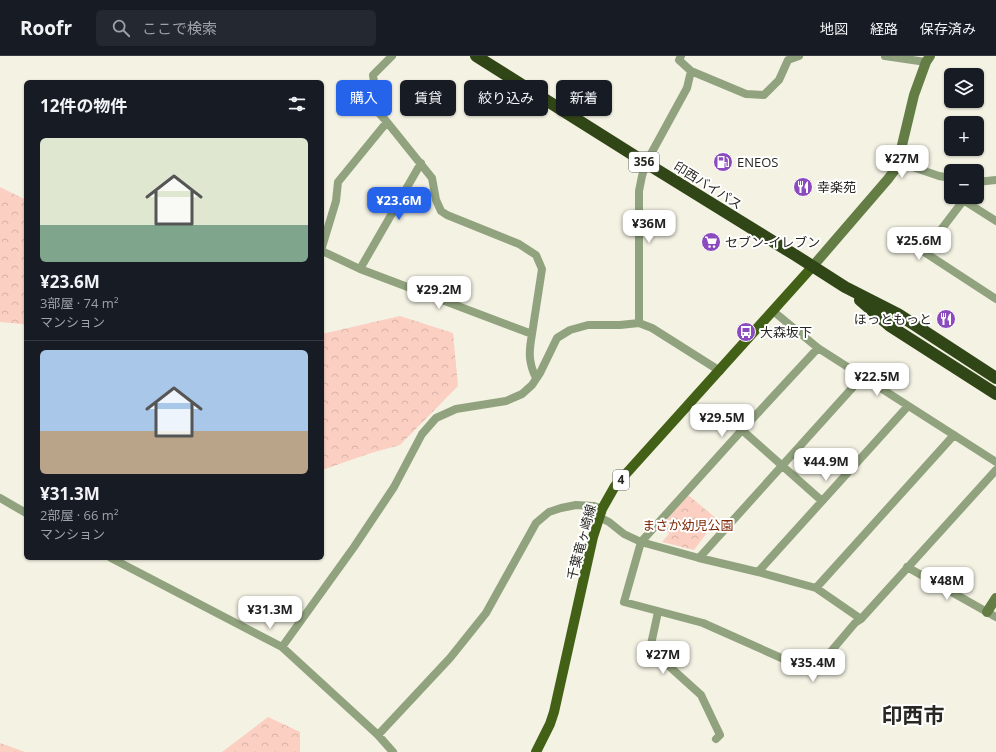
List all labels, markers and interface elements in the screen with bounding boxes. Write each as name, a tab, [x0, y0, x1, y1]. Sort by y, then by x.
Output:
search box	[96, 10, 376, 46]
text: Roofr	[20, 15, 72, 41]
icon: search	[110, 17, 132, 39]
text: ここで検索	[142, 18, 217, 38]
text: 地図	[820, 19, 848, 38]
text: 経路	[870, 19, 898, 38]
text: 保存済み	[920, 19, 976, 38]
map controls	[944, 68, 984, 204]
button: layers	[944, 68, 984, 108]
chip: 購入	[336, 80, 392, 116]
chip: 賃貸	[400, 80, 456, 116]
chip: 絞り込み	[464, 80, 548, 116]
chip: 新着	[556, 80, 612, 116]
icon: filters	[286, 93, 308, 115]
text: 12件の物件	[40, 94, 127, 117]
button: +	[944, 116, 984, 156]
pin: ¥27M	[878, 145, 926, 179]
text: ¥27M	[885, 149, 919, 167]
fuel station icon: ENEOS	[712, 151, 734, 173]
road number: 356	[629, 152, 659, 172]
place label: ENEOS	[737, 153, 778, 171]
street label: 印西バイパス	[670, 157, 746, 213]
icon: home	[138, 164, 210, 236]
button: −	[944, 164, 984, 204]
restaurant icon: 幸楽苑	[792, 176, 814, 198]
place label: 幸楽苑	[817, 178, 856, 196]
pin: ¥23.6M	[366, 187, 432, 221]
text: ¥23.6M	[376, 191, 422, 209]
pin: ¥36M	[625, 210, 673, 244]
text: ¥36M	[632, 214, 666, 232]
pin: ¥25.6M	[886, 227, 952, 261]
supermarket icon: セブン-イレブン	[700, 231, 722, 253]
text: ¥25.6M	[896, 231, 942, 249]
place label: セブン-イレブン	[725, 233, 820, 251]
text: ¥23.6M	[40, 270, 100, 293]
pin: ¥29.2M	[406, 276, 472, 310]
text: ¥29.2M	[416, 280, 462, 298]
text: 3部屋 · 74 m²	[40, 294, 118, 312]
restaurant icon: ほっともっと	[935, 308, 957, 330]
place label: ほっともっと	[854, 310, 932, 328]
text: マンション	[40, 313, 105, 331]
bus stop icon: 大森坂下	[735, 321, 757, 343]
place label: 大森坂下	[760, 323, 812, 341]
pin: ¥22.5M	[844, 363, 910, 397]
text: ¥22.5M	[854, 367, 900, 385]
icon: home	[138, 376, 210, 448]
pin: ¥29.5M	[689, 404, 755, 438]
text: ¥29.5M	[699, 408, 745, 426]
pin: ¥44.9M	[793, 448, 859, 482]
text: ¥44.9M	[803, 452, 849, 470]
road number: 4	[613, 470, 629, 490]
text: ¥31.3M	[40, 482, 100, 505]
street label: 千葉竜ヶ崎線	[562, 502, 600, 582]
text: 2部屋 · 66 m²	[40, 506, 118, 524]
park label: まさか幼児公園	[642, 516, 734, 534]
text: マンション	[40, 525, 105, 543]
pin: ¥48M	[923, 567, 971, 601]
text: ¥48M	[930, 571, 964, 589]
pin: ¥31.3M	[237, 596, 303, 630]
text: ¥31.3M	[247, 600, 293, 618]
pin: ¥27M	[639, 641, 687, 675]
text: ¥27M	[646, 645, 680, 663]
pin: ¥35.4M	[780, 649, 846, 683]
text: ¥35.4M	[790, 653, 836, 671]
district label: 印西市	[882, 701, 945, 729]

